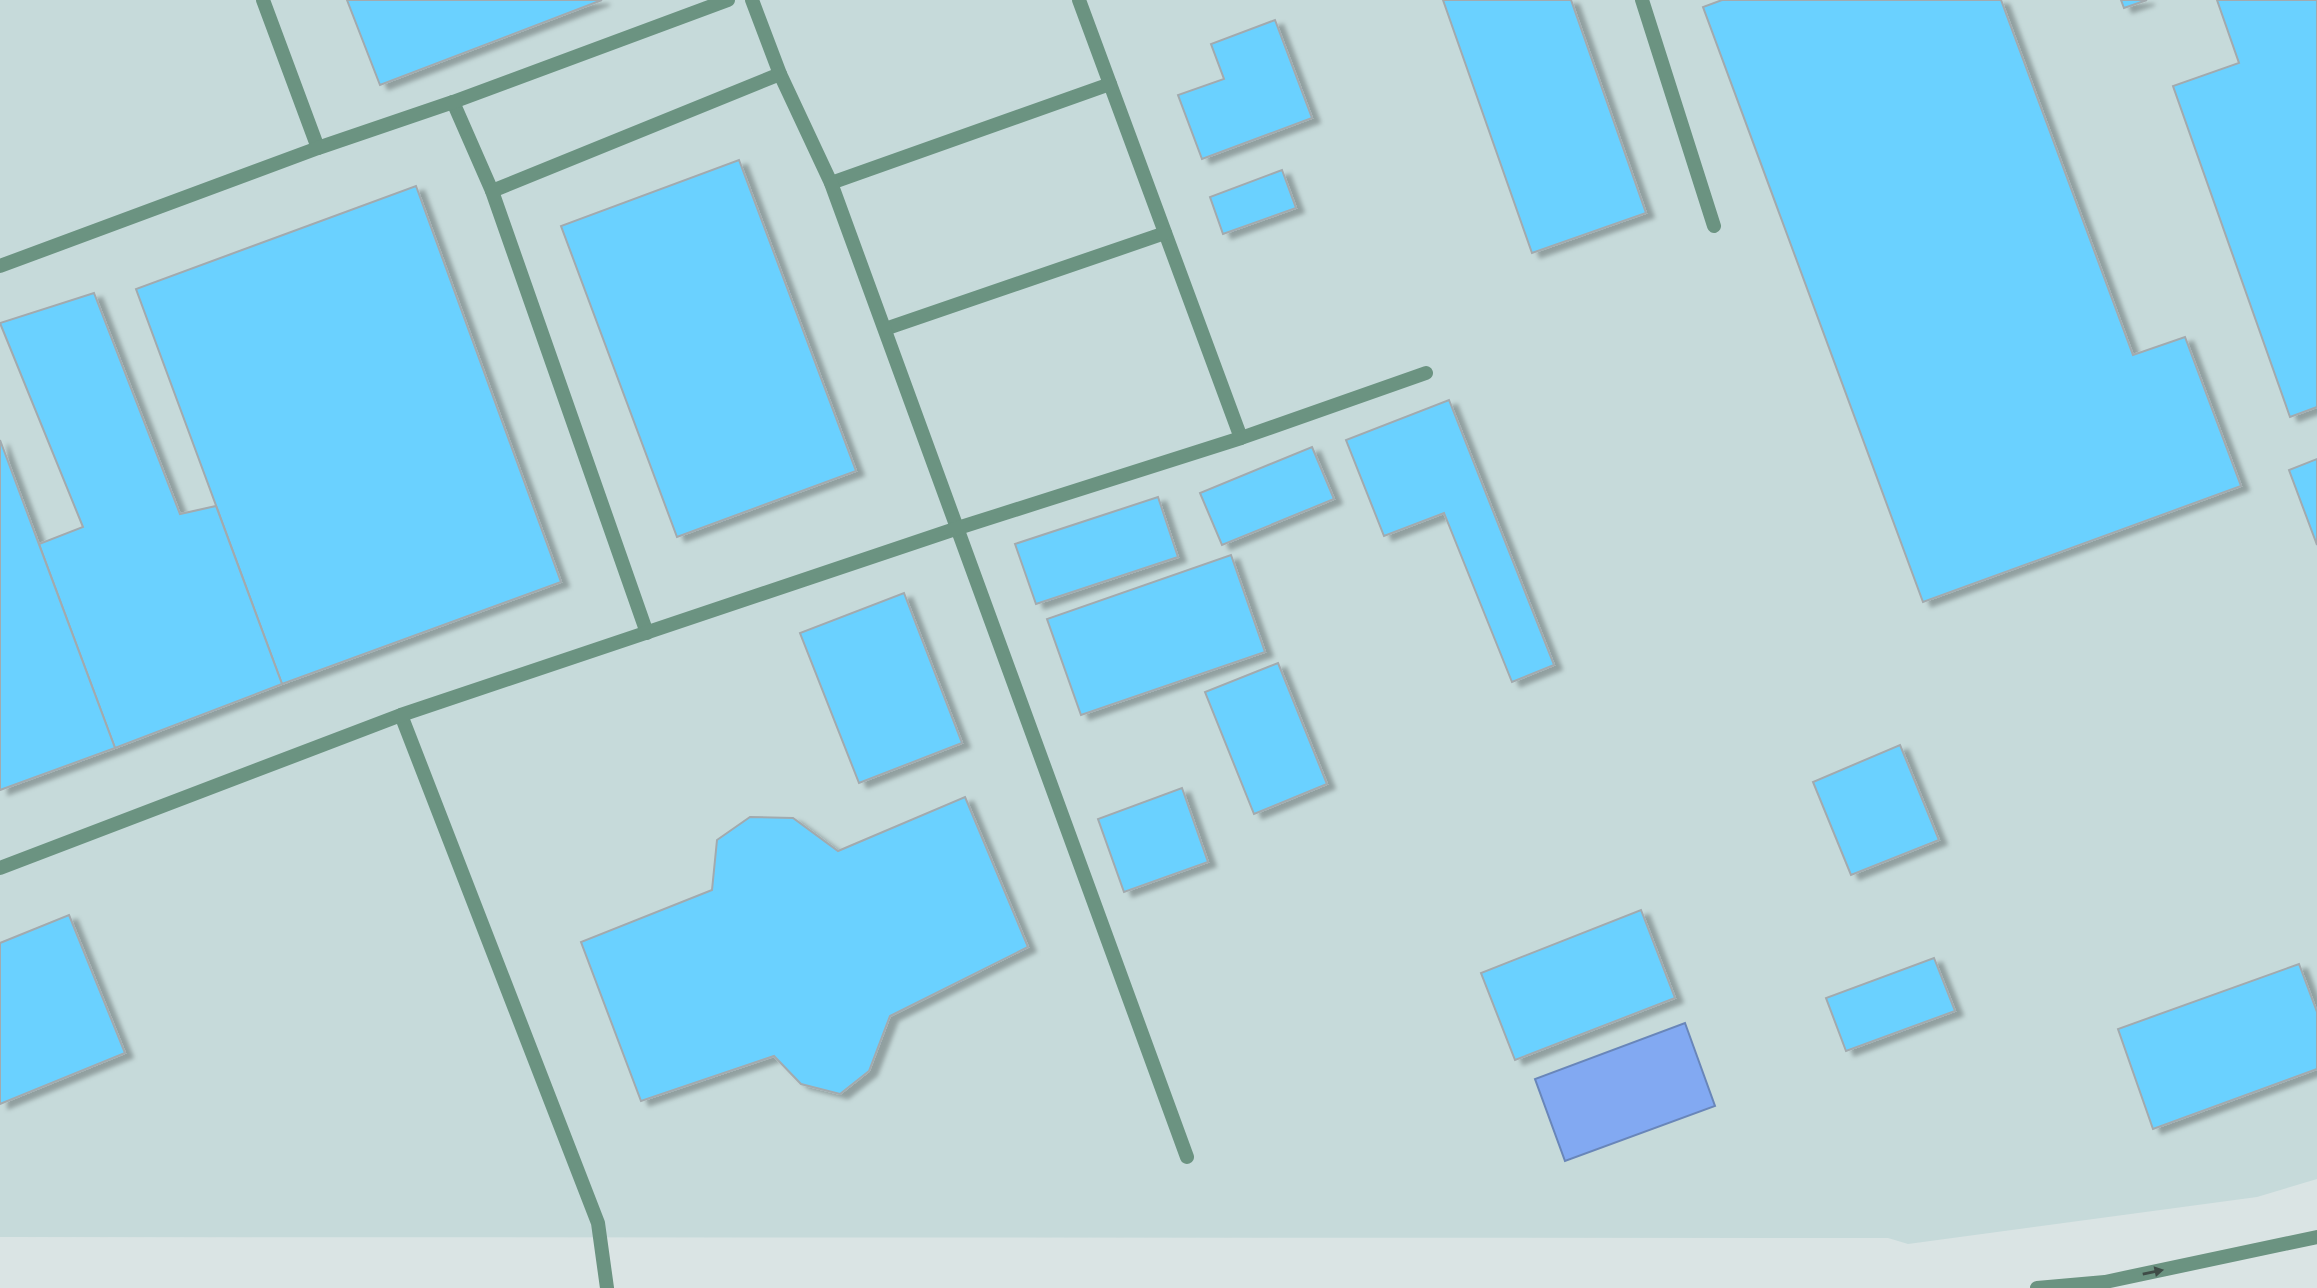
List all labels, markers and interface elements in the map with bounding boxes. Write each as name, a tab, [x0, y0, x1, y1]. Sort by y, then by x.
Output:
one-way arrow	[2142, 1266, 2164, 1277]

